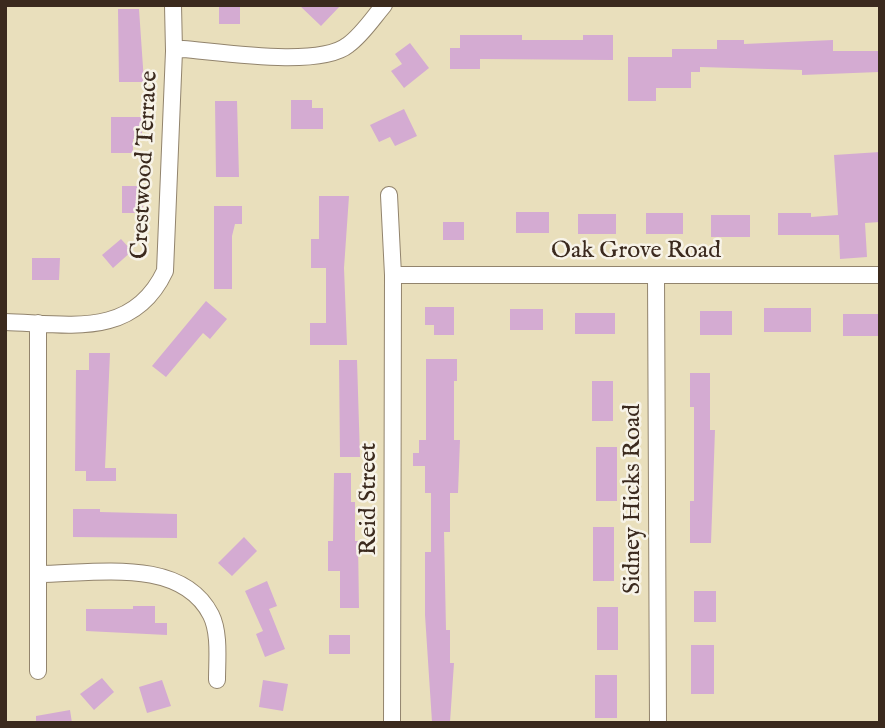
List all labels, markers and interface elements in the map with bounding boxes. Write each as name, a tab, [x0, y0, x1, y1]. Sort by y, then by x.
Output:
street label: Crestwood Terrace	[127, 70, 165, 260]
street label: Oak Grove Road	[551, 238, 721, 266]
street label: Sidney Hicks Road	[620, 404, 648, 594]
street label: Reid Street	[356, 442, 384, 556]

